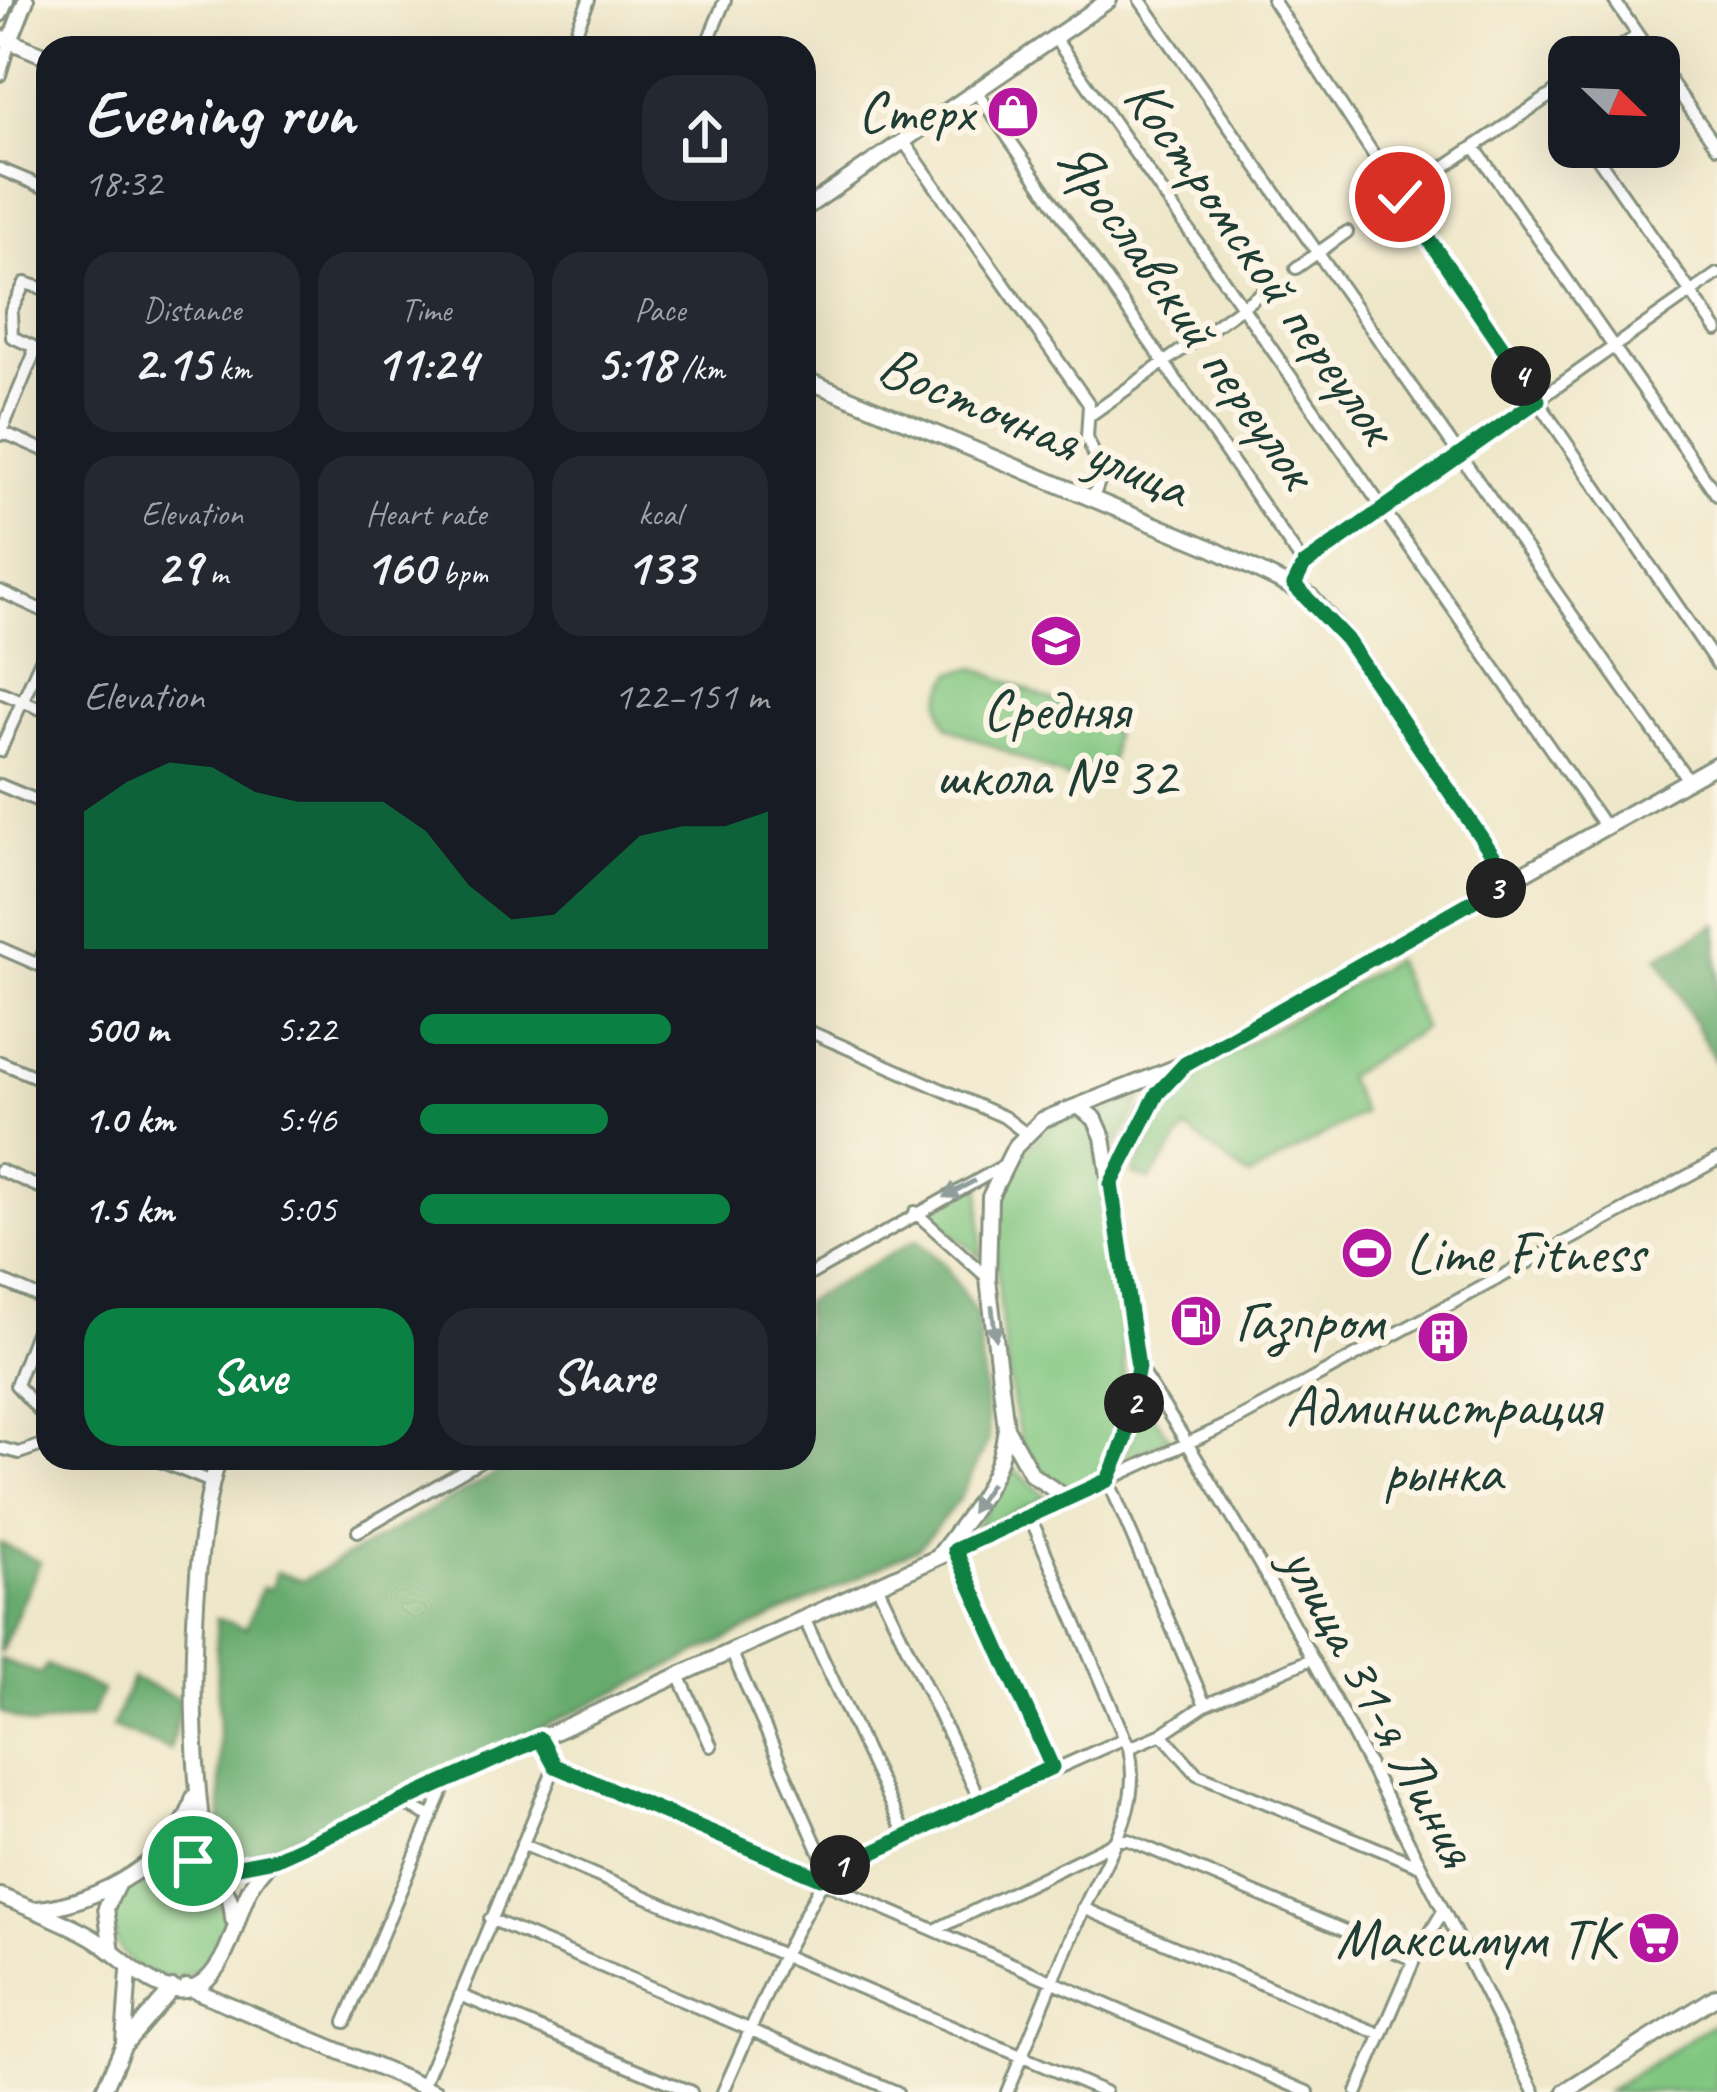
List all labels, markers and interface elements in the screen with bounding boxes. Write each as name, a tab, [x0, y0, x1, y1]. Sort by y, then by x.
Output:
north arrow	[1548, 36, 1680, 168]
map controls	[1548, 36, 1680, 168]
street label: Костромской переулок	[1109, 65, 1416, 461]
text: Evening run	[84, 72, 354, 155]
button: share	[642, 75, 768, 201]
place label: Стерх	[858, 76, 977, 148]
shop icon: Стерх	[985, 84, 1041, 140]
street label: Ярославский переулок	[1040, 126, 1336, 506]
pin	[1349, 146, 1451, 248]
text: 18:32	[84, 159, 162, 208]
icon: check	[1367, 164, 1433, 230]
text: Distance	[143, 289, 241, 331]
text: Time	[401, 289, 451, 331]
text: Pace	[635, 289, 685, 331]
street label: Восточная улица	[868, 328, 1204, 525]
text: 2.15	[133, 331, 211, 395]
text: 11:24	[375, 331, 477, 395]
text: 5:18	[595, 331, 674, 395]
pin: 4	[1491, 346, 1551, 406]
text: km	[211, 348, 251, 390]
text: /km	[674, 348, 725, 390]
text: 4	[1514, 355, 1528, 397]
text: Elevation	[141, 493, 243, 535]
text: Heart rate	[366, 493, 486, 535]
text: kcal	[638, 493, 682, 535]
text: 29	[156, 535, 201, 599]
text: 160	[364, 535, 434, 599]
text: 133	[626, 535, 694, 599]
text: m	[201, 552, 228, 594]
text: bpm	[434, 552, 488, 594]
school or university icon: Средняя школа № 32	[1028, 613, 1084, 669]
text: Elevation	[84, 672, 204, 721]
text: 122–151 m	[614, 672, 768, 721]
place label: Средняя школа № 32	[936, 674, 1181, 812]
pin: 3	[1466, 858, 1526, 918]
text: 3	[1489, 867, 1503, 909]
text: 500 m	[84, 1005, 168, 1054]
text: 5:22	[276, 1005, 336, 1054]
text: 1.0 km	[84, 1095, 175, 1144]
text: 5:46	[276, 1095, 336, 1144]
one-way arrow	[942, 1178, 977, 1198]
text: 1.5 km	[84, 1185, 174, 1234]
text: 5:05	[276, 1185, 336, 1234]
place label: Lime Fitness	[1406, 1217, 1649, 1289]
sports icon: Lime Fitness	[1339, 1225, 1395, 1281]
place label: Газпром	[1235, 1285, 1386, 1357]
fuel station icon: Газпром	[1168, 1293, 1224, 1349]
one-way arrow	[984, 1305, 1003, 1343]
button: Save	[84, 1308, 414, 1446]
button: Share	[438, 1308, 768, 1446]
building icon: Администрация рынка	[1415, 1309, 1471, 1365]
place label: Администрация рынка	[1286, 1370, 1604, 1508]
pin: 2	[1104, 1373, 1164, 1433]
text: 2	[1127, 1382, 1141, 1424]
one-way arrow	[971, 1481, 993, 1514]
street label: улица 31-я Линия	[1264, 1531, 1495, 1880]
pin	[142, 1810, 244, 1912]
icon: arrive	[160, 1828, 226, 1894]
pin: 1	[810, 1835, 870, 1895]
text: 1	[833, 1844, 847, 1886]
place label: Максимум ТК	[1336, 1902, 1624, 1974]
supermarket icon: Максимум ТК	[1626, 1910, 1682, 1966]

